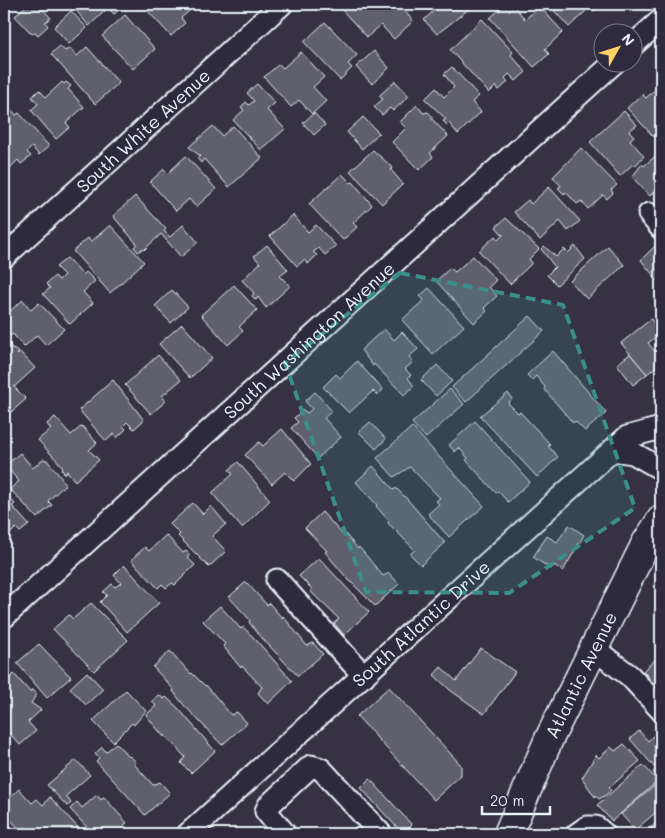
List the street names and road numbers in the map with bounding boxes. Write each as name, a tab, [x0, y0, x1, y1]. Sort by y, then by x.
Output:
street label: South White Avenue	[71, 63, 215, 198]
street label: South Washington Avenue	[218, 256, 400, 424]
street label: South Atlantic Drive	[347, 555, 495, 692]
street label: Atlantic Avenue	[539, 608, 622, 742]

